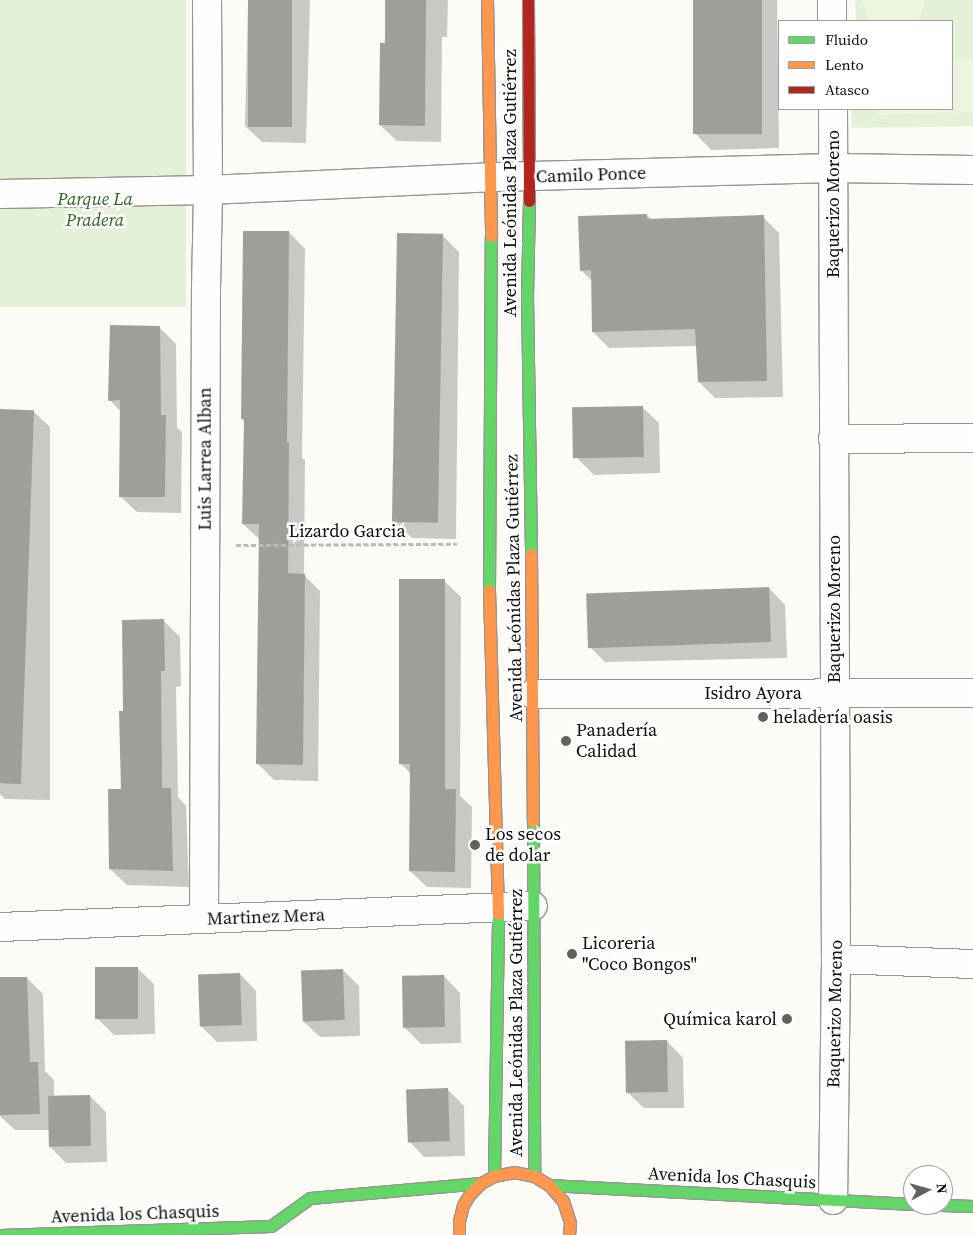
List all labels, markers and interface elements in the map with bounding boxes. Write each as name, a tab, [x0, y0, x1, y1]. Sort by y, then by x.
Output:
legend	[778, 20, 953, 110]
text: Fluido	[825, 29, 868, 50]
street label: Avenida Leónidas Plaza Gutiérrez	[499, 49, 521, 317]
text: Lento	[825, 54, 864, 75]
text: Atasco	[825, 79, 869, 100]
street label: Baquerizo Moreno	[822, 130, 844, 278]
street label: Camilo Ponce	[535, 162, 647, 188]
park label: Parque La Pradera	[57, 189, 133, 232]
street label: Luis Larrea Alban	[194, 387, 216, 531]
street label: Avenida Leónidas Plaza Gutiérrez	[501, 454, 527, 722]
street label: Lizardo Garcia	[288, 520, 406, 542]
street label: Baquerizo Moreno	[823, 535, 845, 683]
street label: Isidro Ayora	[704, 682, 802, 704]
place label: heladería oasis	[773, 706, 893, 728]
marker: heladería oasis	[757, 711, 769, 723]
place label: Panadería Calidad	[576, 720, 657, 762]
marker: Panadería Calidad	[560, 735, 572, 747]
place label: Los secos de dolar	[485, 824, 561, 866]
marker: Los secos de dolar	[469, 839, 481, 851]
street label: Avenida Leónidas Plaza Gutiérrez	[505, 889, 527, 1157]
street label: Martinez Mera	[207, 904, 325, 930]
place label: Licoreria "Coco Bongos"	[582, 933, 697, 976]
street label: Baquerizo Moreno	[823, 940, 847, 1088]
marker: Licoreria "Coco Bongos"	[566, 948, 578, 960]
place label: Química karol	[663, 1008, 777, 1030]
marker: Química karol	[781, 1013, 793, 1025]
street label: Avenida los Chasquis	[647, 1163, 817, 1193]
north arrow	[903, 1165, 953, 1215]
text: N	[931, 1182, 952, 1195]
street label: Avenida los Chasquis	[50, 1200, 220, 1228]

